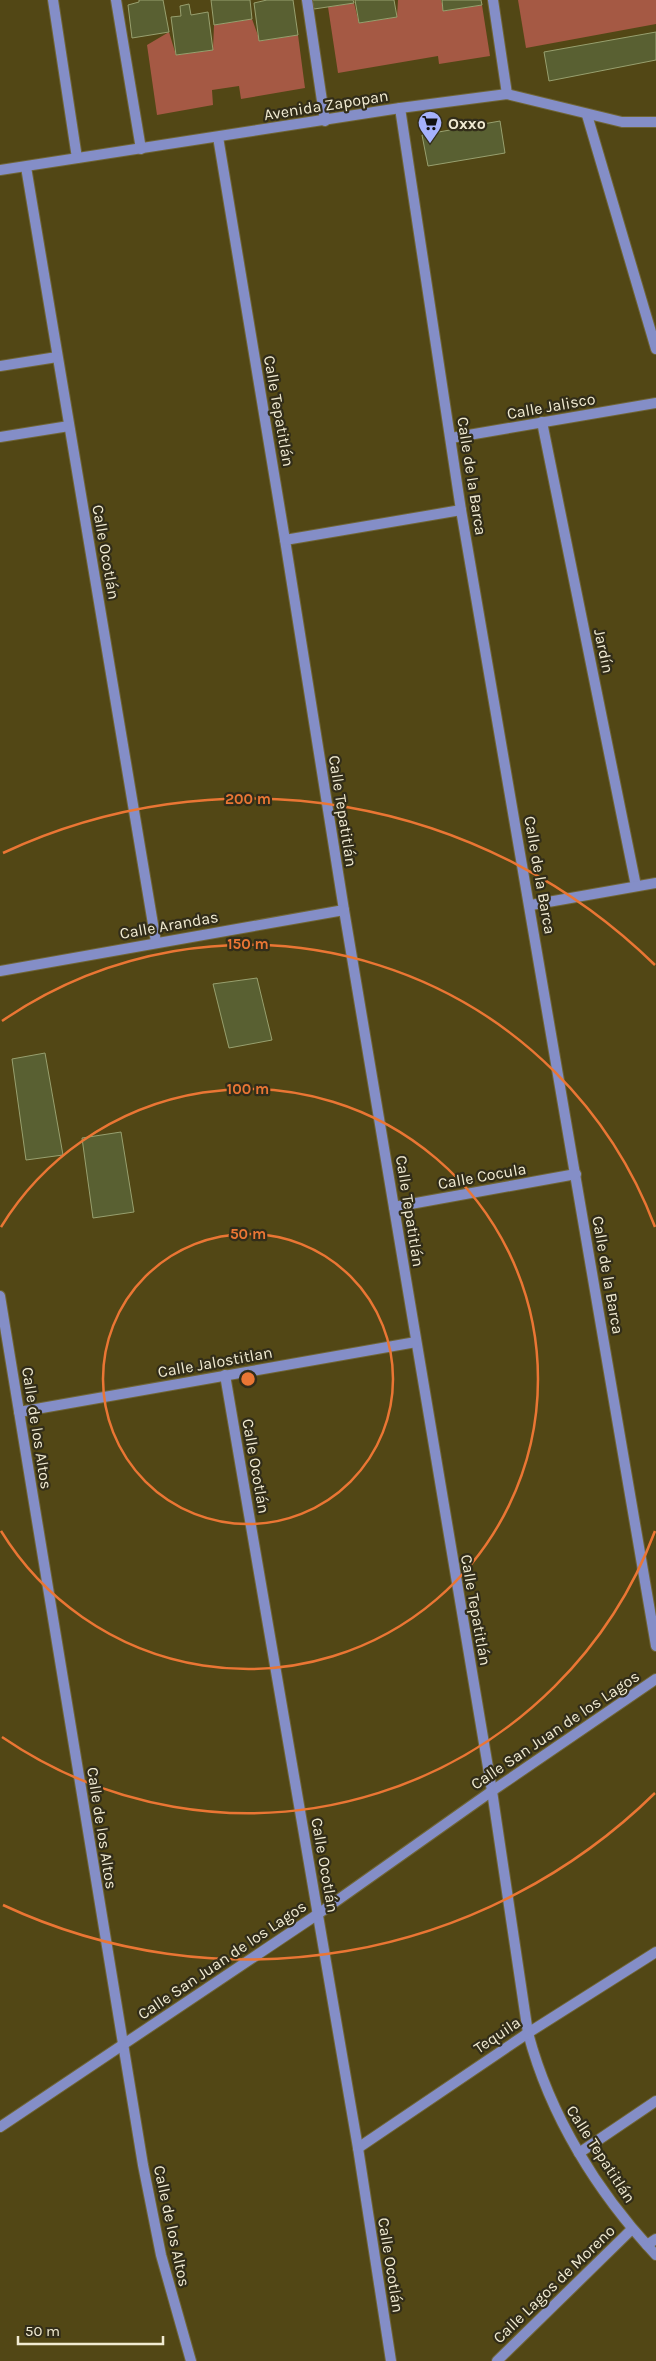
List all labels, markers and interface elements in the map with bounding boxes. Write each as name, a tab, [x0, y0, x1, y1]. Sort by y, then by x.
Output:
street label: Avenida Zapopan	[262, 86, 390, 124]
supermarket icon: Oxxo	[417, 110, 443, 144]
place label: Oxxo	[448, 114, 486, 133]
street label: Calle Tepatitlán	[260, 354, 298, 468]
street label: Calle Jalisco	[505, 389, 597, 423]
street label: Calle de la Barca	[453, 415, 491, 537]
street label: Calle Ocotlán	[88, 503, 124, 601]
street label: Jardín	[590, 627, 618, 675]
street label: Calle Tepatitlán	[325, 754, 361, 868]
text: 200 m	[225, 790, 271, 808]
street label: Calle de la Barca	[520, 814, 560, 936]
street label: Calle Arandas	[118, 907, 220, 943]
text: 150 m	[227, 935, 269, 953]
text: 100 m	[227, 1080, 269, 1098]
street label: Calle Tepatitlán	[392, 1154, 428, 1268]
street label: Calle Cocula	[436, 1159, 528, 1193]
street label: Calle de la Barca	[588, 1214, 628, 1336]
text: 50 m	[230, 1225, 266, 1243]
street label: Calle Jalostitlan	[156, 1343, 274, 1381]
street label: Calle de los Altos	[18, 1366, 56, 1490]
centre of rings	[239, 1370, 257, 1388]
street label: Calle Ocotlán	[238, 1417, 274, 1515]
street label: Calle Tepatitlán	[457, 1553, 495, 1667]
street label: Calle San Juan de los Lagos	[467, 1666, 643, 1794]
street label: Calle de los Altos	[83, 1766, 121, 1890]
street label: Calle Ocotlán	[307, 1816, 343, 1914]
street label: Calle San Juan de los Lagos	[134, 1896, 310, 2024]
street label: Tequila	[470, 2013, 524, 2057]
street label: Calle Tepatitlán	[562, 2102, 640, 2206]
street label: Calle de los Altos	[150, 2164, 194, 2288]
street label: Calle Ocotlán	[374, 2216, 408, 2314]
street label: Calle Lagos de Moreno	[489, 2221, 619, 2347]
scale bar	[18, 2314, 162, 2346]
text: 50 m	[25, 2322, 60, 2340]

